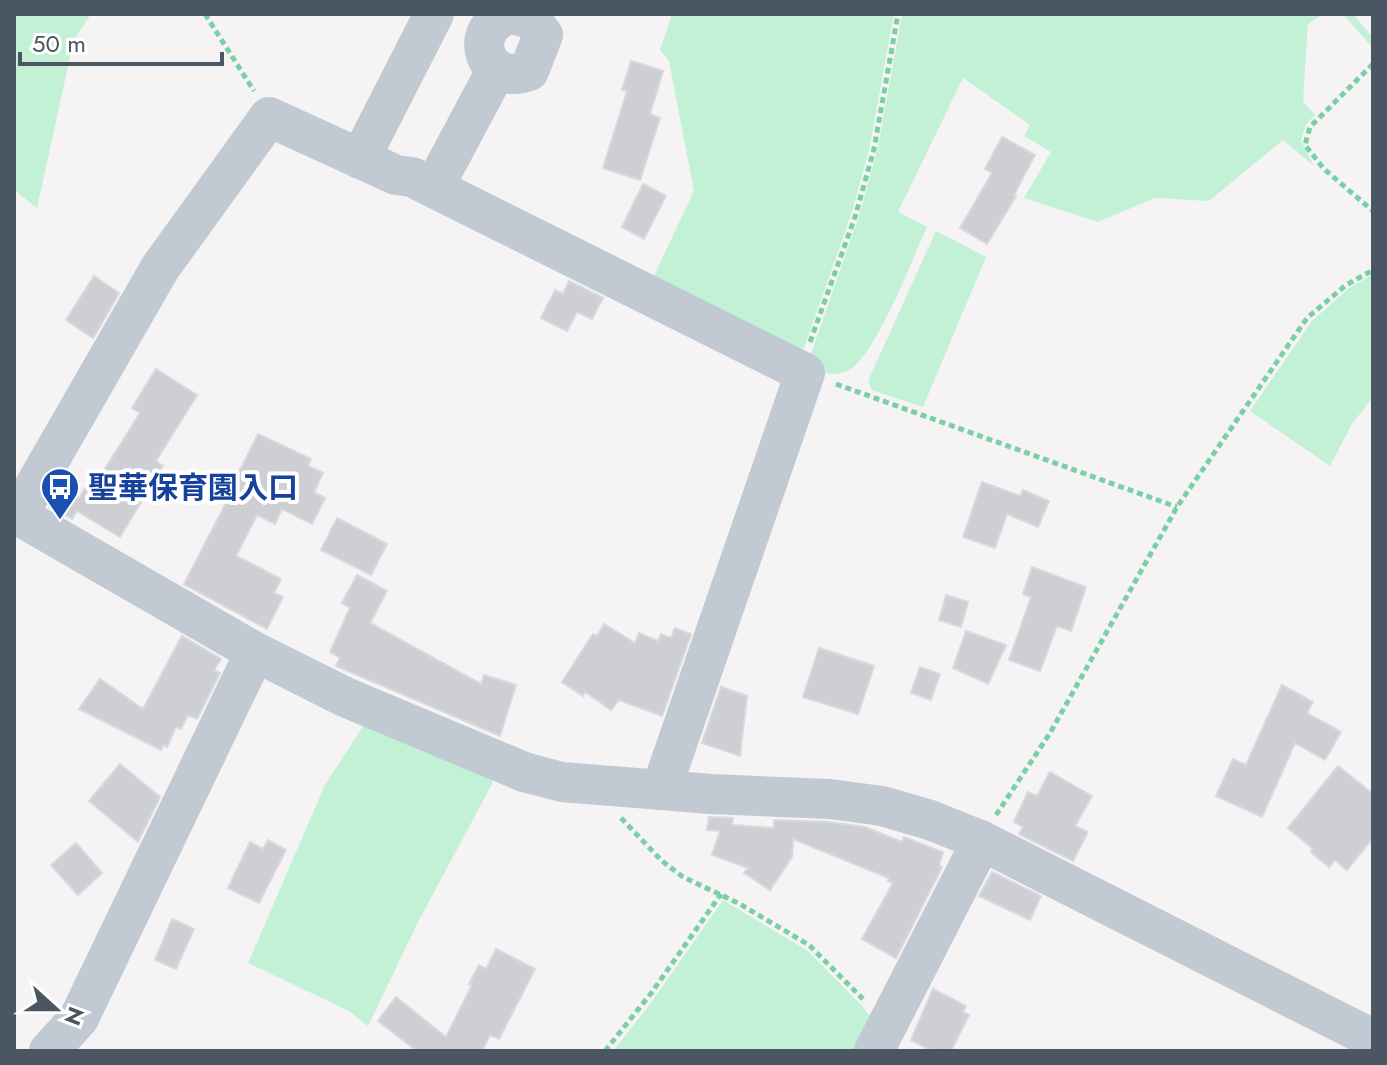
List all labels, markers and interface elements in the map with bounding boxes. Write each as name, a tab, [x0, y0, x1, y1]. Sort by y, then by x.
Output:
scale bar	[20, 16, 222, 66]
text: 50 m	[32, 26, 86, 61]
bus stop icon: 聖華保育園入口	[39, 466, 81, 521]
place label: 聖華保育園入口	[88, 466, 298, 509]
north arrow	[16, 969, 96, 1049]
text: N	[57, 1002, 93, 1030]

